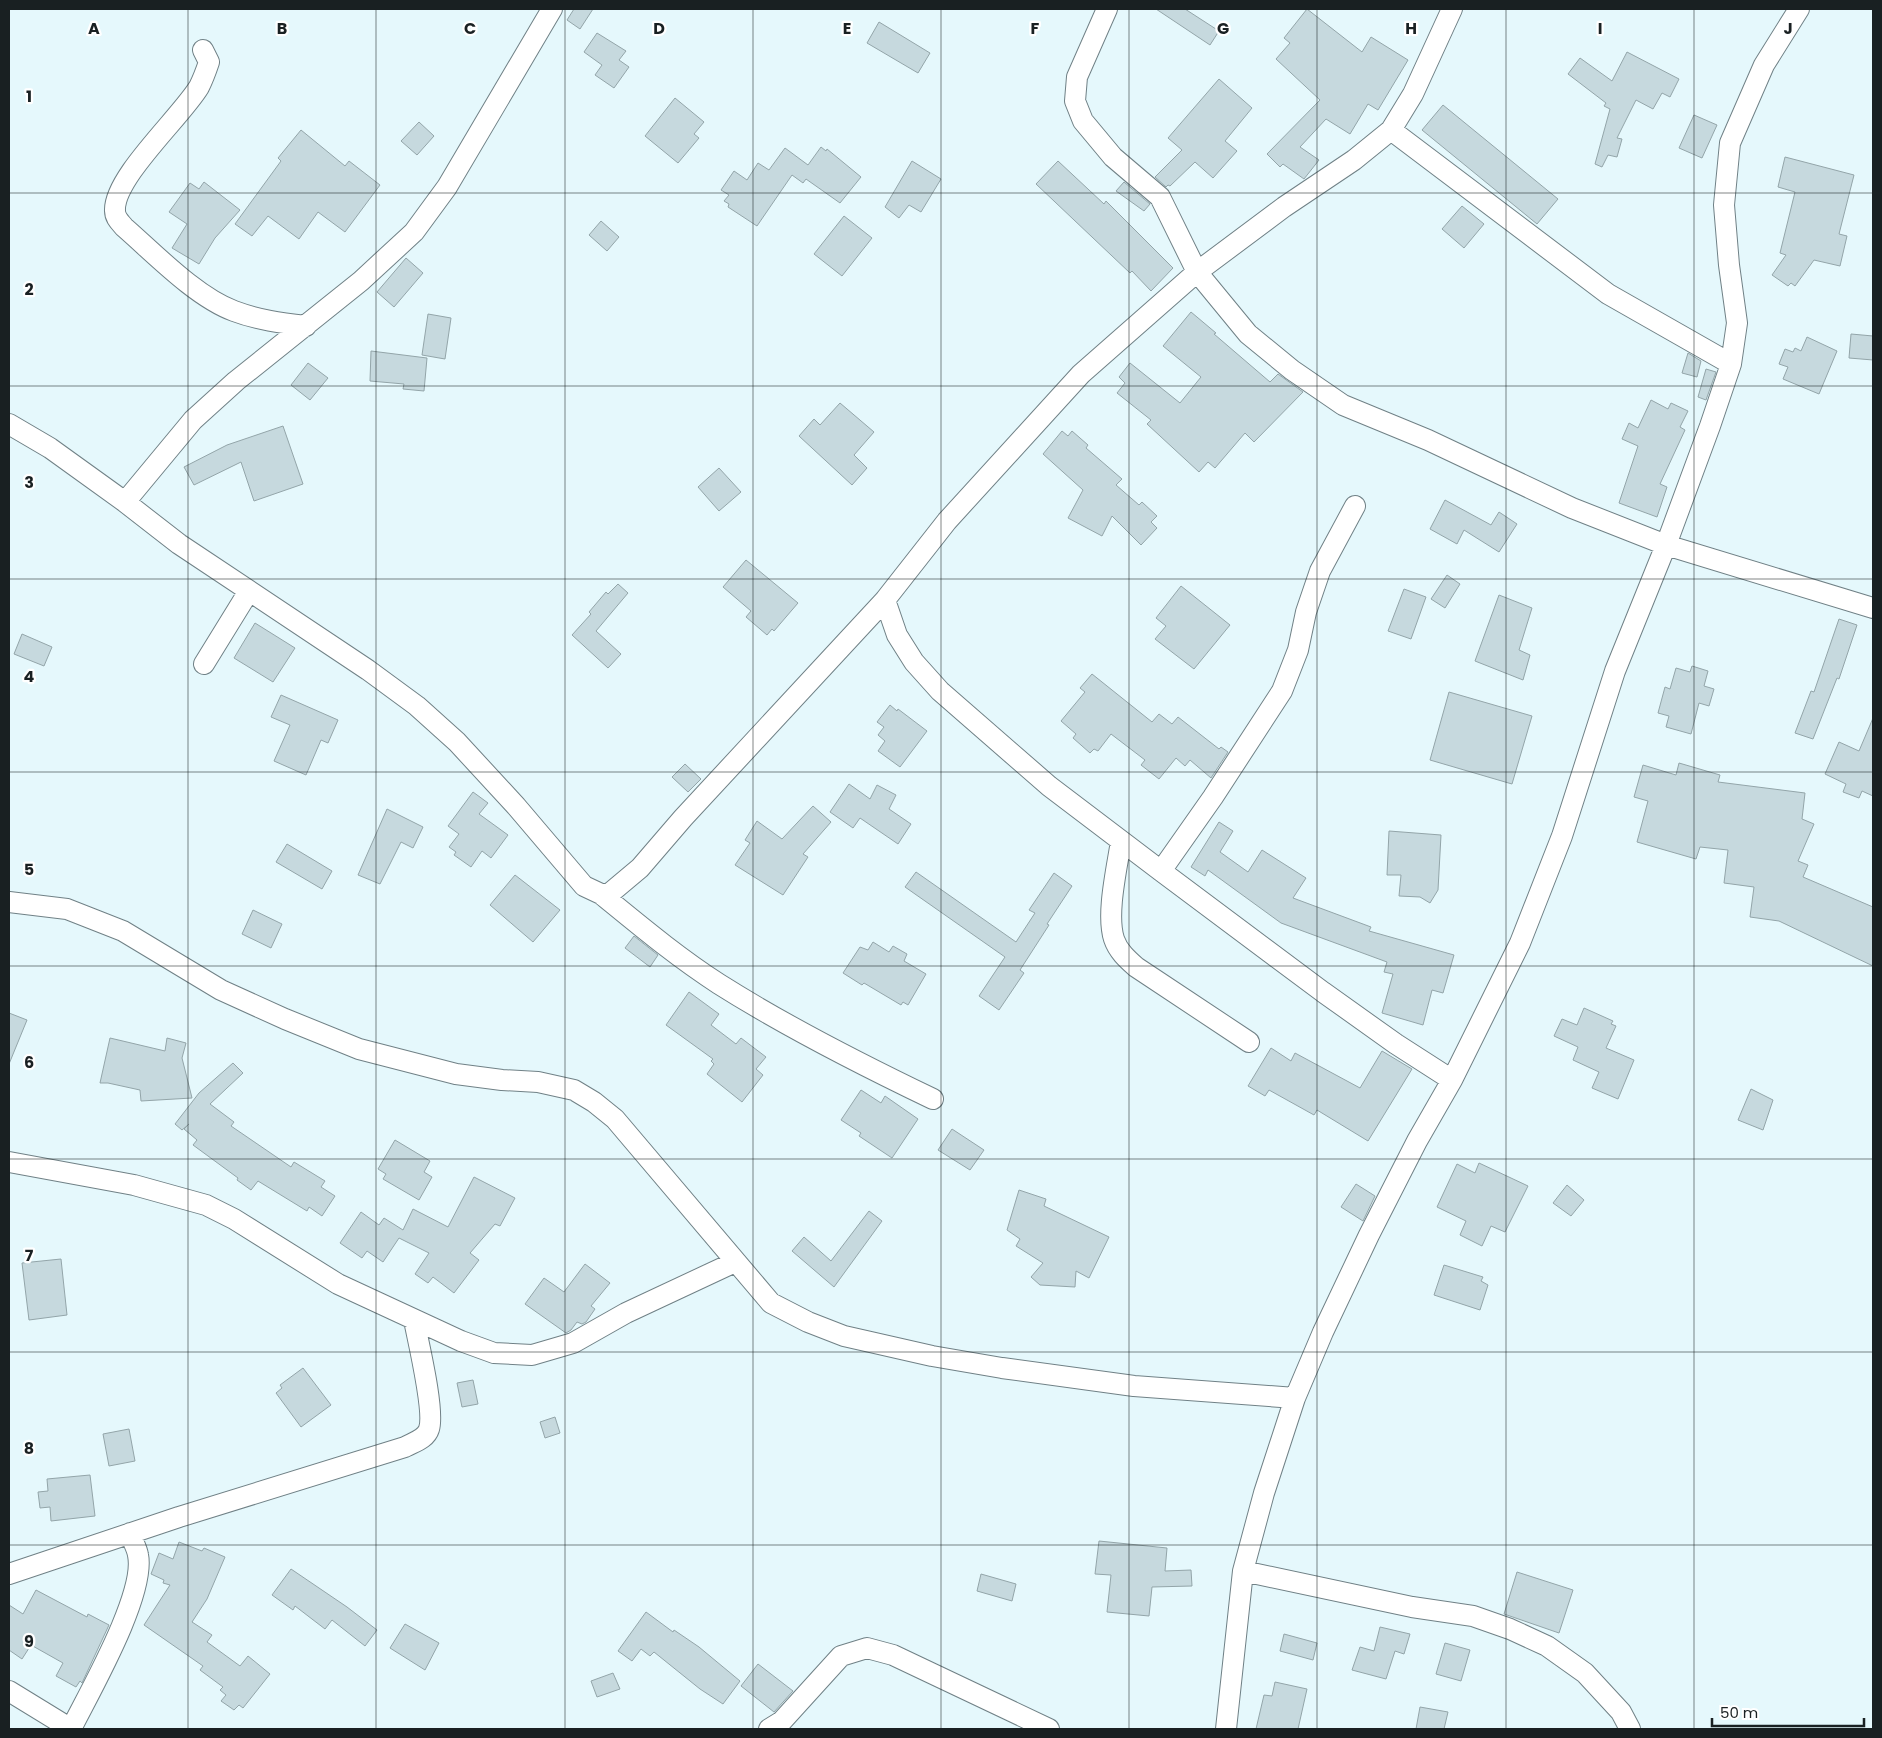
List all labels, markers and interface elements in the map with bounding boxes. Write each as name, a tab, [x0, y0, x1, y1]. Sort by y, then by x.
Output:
text: A	[88, 17, 100, 40]
text: B	[277, 17, 287, 40]
text: C	[464, 17, 476, 40]
text: D	[653, 17, 665, 40]
text: E	[843, 17, 851, 40]
text: F	[1031, 17, 1040, 40]
text: G	[1217, 17, 1229, 40]
text: H	[1405, 17, 1417, 40]
text: I	[1598, 17, 1602, 40]
text: J	[1783, 17, 1793, 40]
text: 1	[26, 85, 32, 108]
text: 2	[24, 278, 34, 301]
text: 3	[24, 471, 34, 494]
text: 4	[24, 665, 35, 688]
text: 5	[24, 858, 34, 881]
text: 6	[24, 1051, 34, 1074]
text: 7	[25, 1244, 34, 1267]
text: 8	[24, 1437, 34, 1460]
text: 9	[24, 1630, 34, 1653]
scale bar	[1712, 1696, 1864, 1728]
text: 50 m	[1720, 1702, 1758, 1723]

